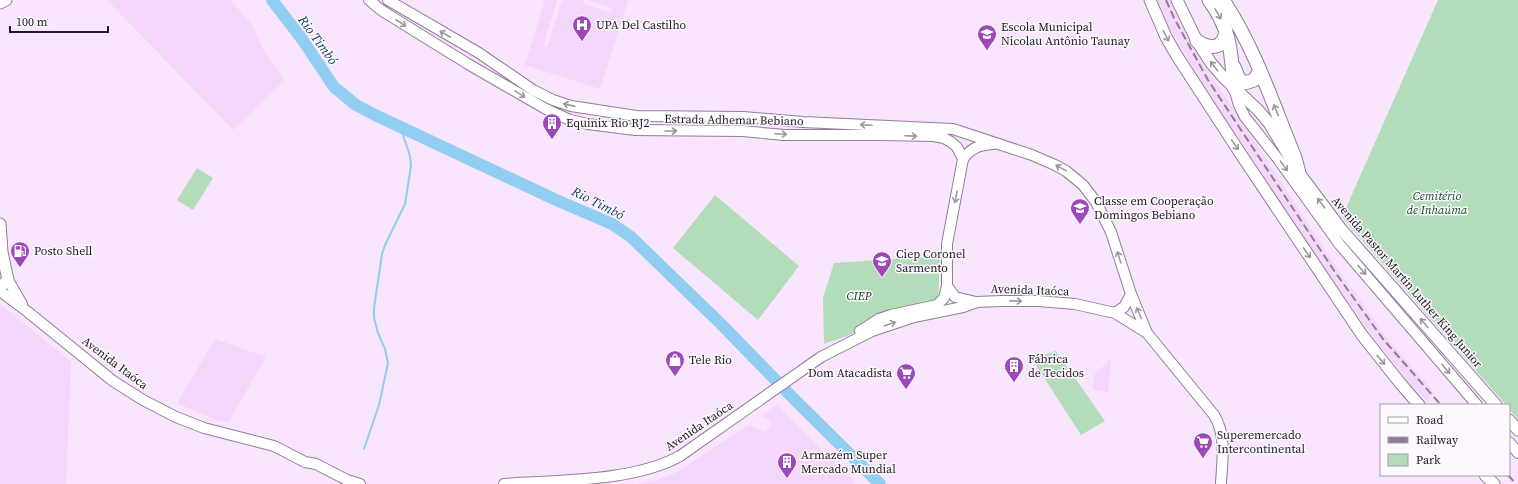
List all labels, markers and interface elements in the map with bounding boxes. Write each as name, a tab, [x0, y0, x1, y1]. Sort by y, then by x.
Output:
scale bar	[10, 8, 108, 34]
one-way arrow	[1215, 8, 1223, 20]
water label: Rio Timbó	[294, 11, 341, 68]
text: 100 m	[16, 14, 48, 30]
hospital icon: UPA Del Castilho	[571, 14, 593, 42]
place label: UPA Del Castilho	[596, 17, 687, 33]
one-way arrow	[395, 19, 406, 27]
place label: Escola Municipal Nicolau Antônio Taunay	[1001, 19, 1131, 49]
school or university icon: Escola Municipal Nicolau Antônio Taunay	[976, 23, 998, 51]
one-way arrow	[439, 29, 451, 37]
one-way arrow	[1162, 29, 1170, 41]
one-way arrow	[1209, 60, 1218, 71]
one-way arrow	[514, 90, 526, 98]
one-way arrow	[563, 101, 576, 109]
one-way arrow	[1271, 105, 1279, 117]
street label: Estrada Adhemar Bebiano	[664, 111, 804, 129]
building icon: Equinix Rio RJ2	[541, 112, 563, 140]
place label: Equinix Rio RJ2	[566, 115, 649, 131]
one-way arrow	[860, 121, 873, 128]
one-way arrow	[664, 127, 677, 135]
one-way arrow	[774, 131, 787, 138]
one-way arrow	[904, 132, 917, 139]
one-way arrow	[1231, 140, 1239, 151]
one-way arrow	[1280, 161, 1288, 172]
one-way arrow	[1055, 164, 1067, 171]
water label: Rio Timbó	[568, 182, 627, 223]
park label: Cemitério de Inhaúma	[1407, 188, 1468, 218]
one-way arrow	[952, 190, 960, 203]
place label: Classe em Cooperação Domingos Bebiano	[1094, 193, 1214, 223]
street label: Avenida Pastor Martin Luther King Junior	[1328, 193, 1486, 371]
school or university icon: Classe em Cooperação Domingos Bebiano	[1069, 197, 1091, 225]
one-way arrow	[1317, 198, 1325, 209]
fuel station icon: Posto Shell	[9, 240, 31, 268]
place label: Posto Shell	[34, 243, 93, 259]
place label: Ciep Coronel Sarmento	[896, 246, 966, 276]
one-way arrow	[1303, 248, 1311, 259]
school or university icon: Ciep Coronel Sarmento	[871, 250, 893, 278]
one-way arrow	[1114, 252, 1122, 264]
one-way arrow	[1357, 265, 1366, 276]
street label: Avenida Itaóca	[990, 281, 1070, 299]
park label: CIEP	[846, 288, 872, 304]
one-way arrow	[1009, 297, 1022, 305]
one-way arrow	[1134, 308, 1142, 320]
one-way arrow	[1419, 318, 1428, 329]
one-way arrow	[883, 320, 896, 327]
street label: Avenida Itaóca	[79, 333, 152, 394]
shop icon: Tele Rio	[664, 349, 686, 377]
place label: Fábrica de Tecidos	[1028, 351, 1084, 381]
place label: Tele Rio	[689, 352, 732, 368]
building icon: Fábrica de Tecidos	[1003, 355, 1025, 383]
one-way arrow	[1377, 355, 1385, 366]
supermarket icon: Dom Atacadista	[895, 362, 917, 390]
one-way arrow	[1442, 364, 1451, 374]
place label: Dom Atacadista	[808, 365, 893, 381]
street label: Avenida Itaóca	[662, 397, 737, 455]
legend	[1380, 404, 1510, 476]
text: Road	[1416, 412, 1443, 428]
place label: Superemercado Intercontinental	[1217, 427, 1305, 457]
supermarket icon: Superemercado Intercontinental	[1192, 431, 1214, 459]
text: Railway	[1416, 432, 1459, 448]
place label: Armazém Super Mercado Mundial	[801, 447, 896, 477]
building icon: Armazém Super Mercado Mundial	[776, 451, 798, 479]
text: Park	[1416, 452, 1441, 468]

